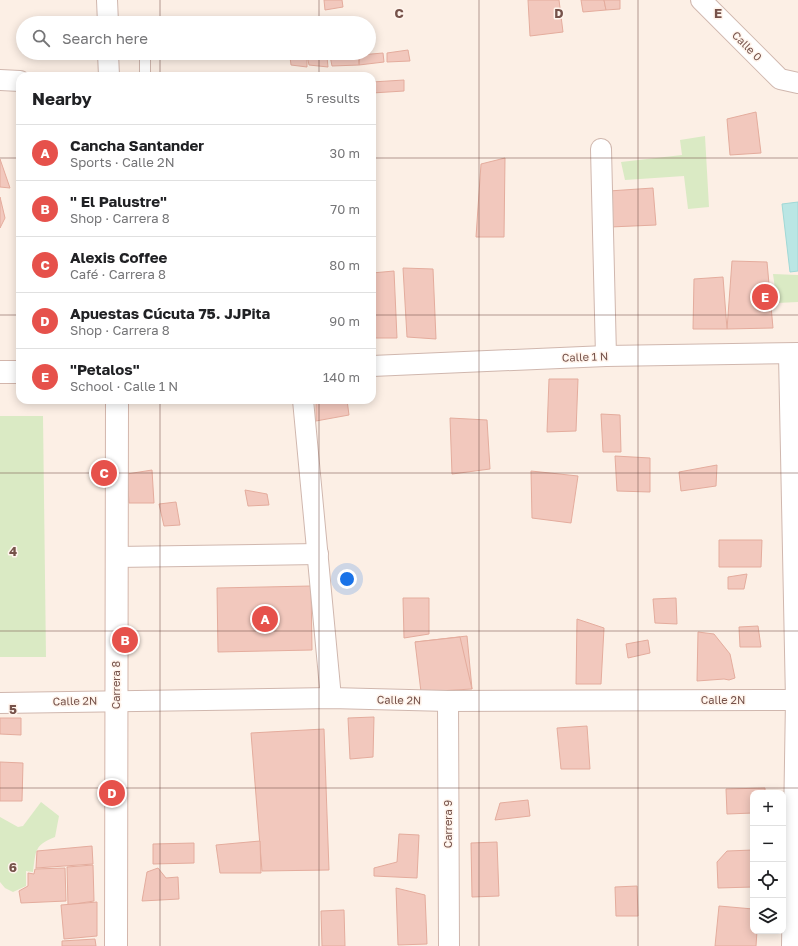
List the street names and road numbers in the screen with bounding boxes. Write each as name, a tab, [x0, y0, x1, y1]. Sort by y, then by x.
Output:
street label: Calle 0	[730, 28, 765, 63]
street label: Calle 1 N	[562, 349, 608, 364]
street label: Carrera 8	[109, 661, 122, 709]
street label: Calle 2N	[377, 693, 421, 706]
street label: Calle 2N	[701, 693, 745, 706]
street label: Calle 2N	[53, 694, 97, 707]
street label: Carrera 9	[441, 800, 454, 848]

